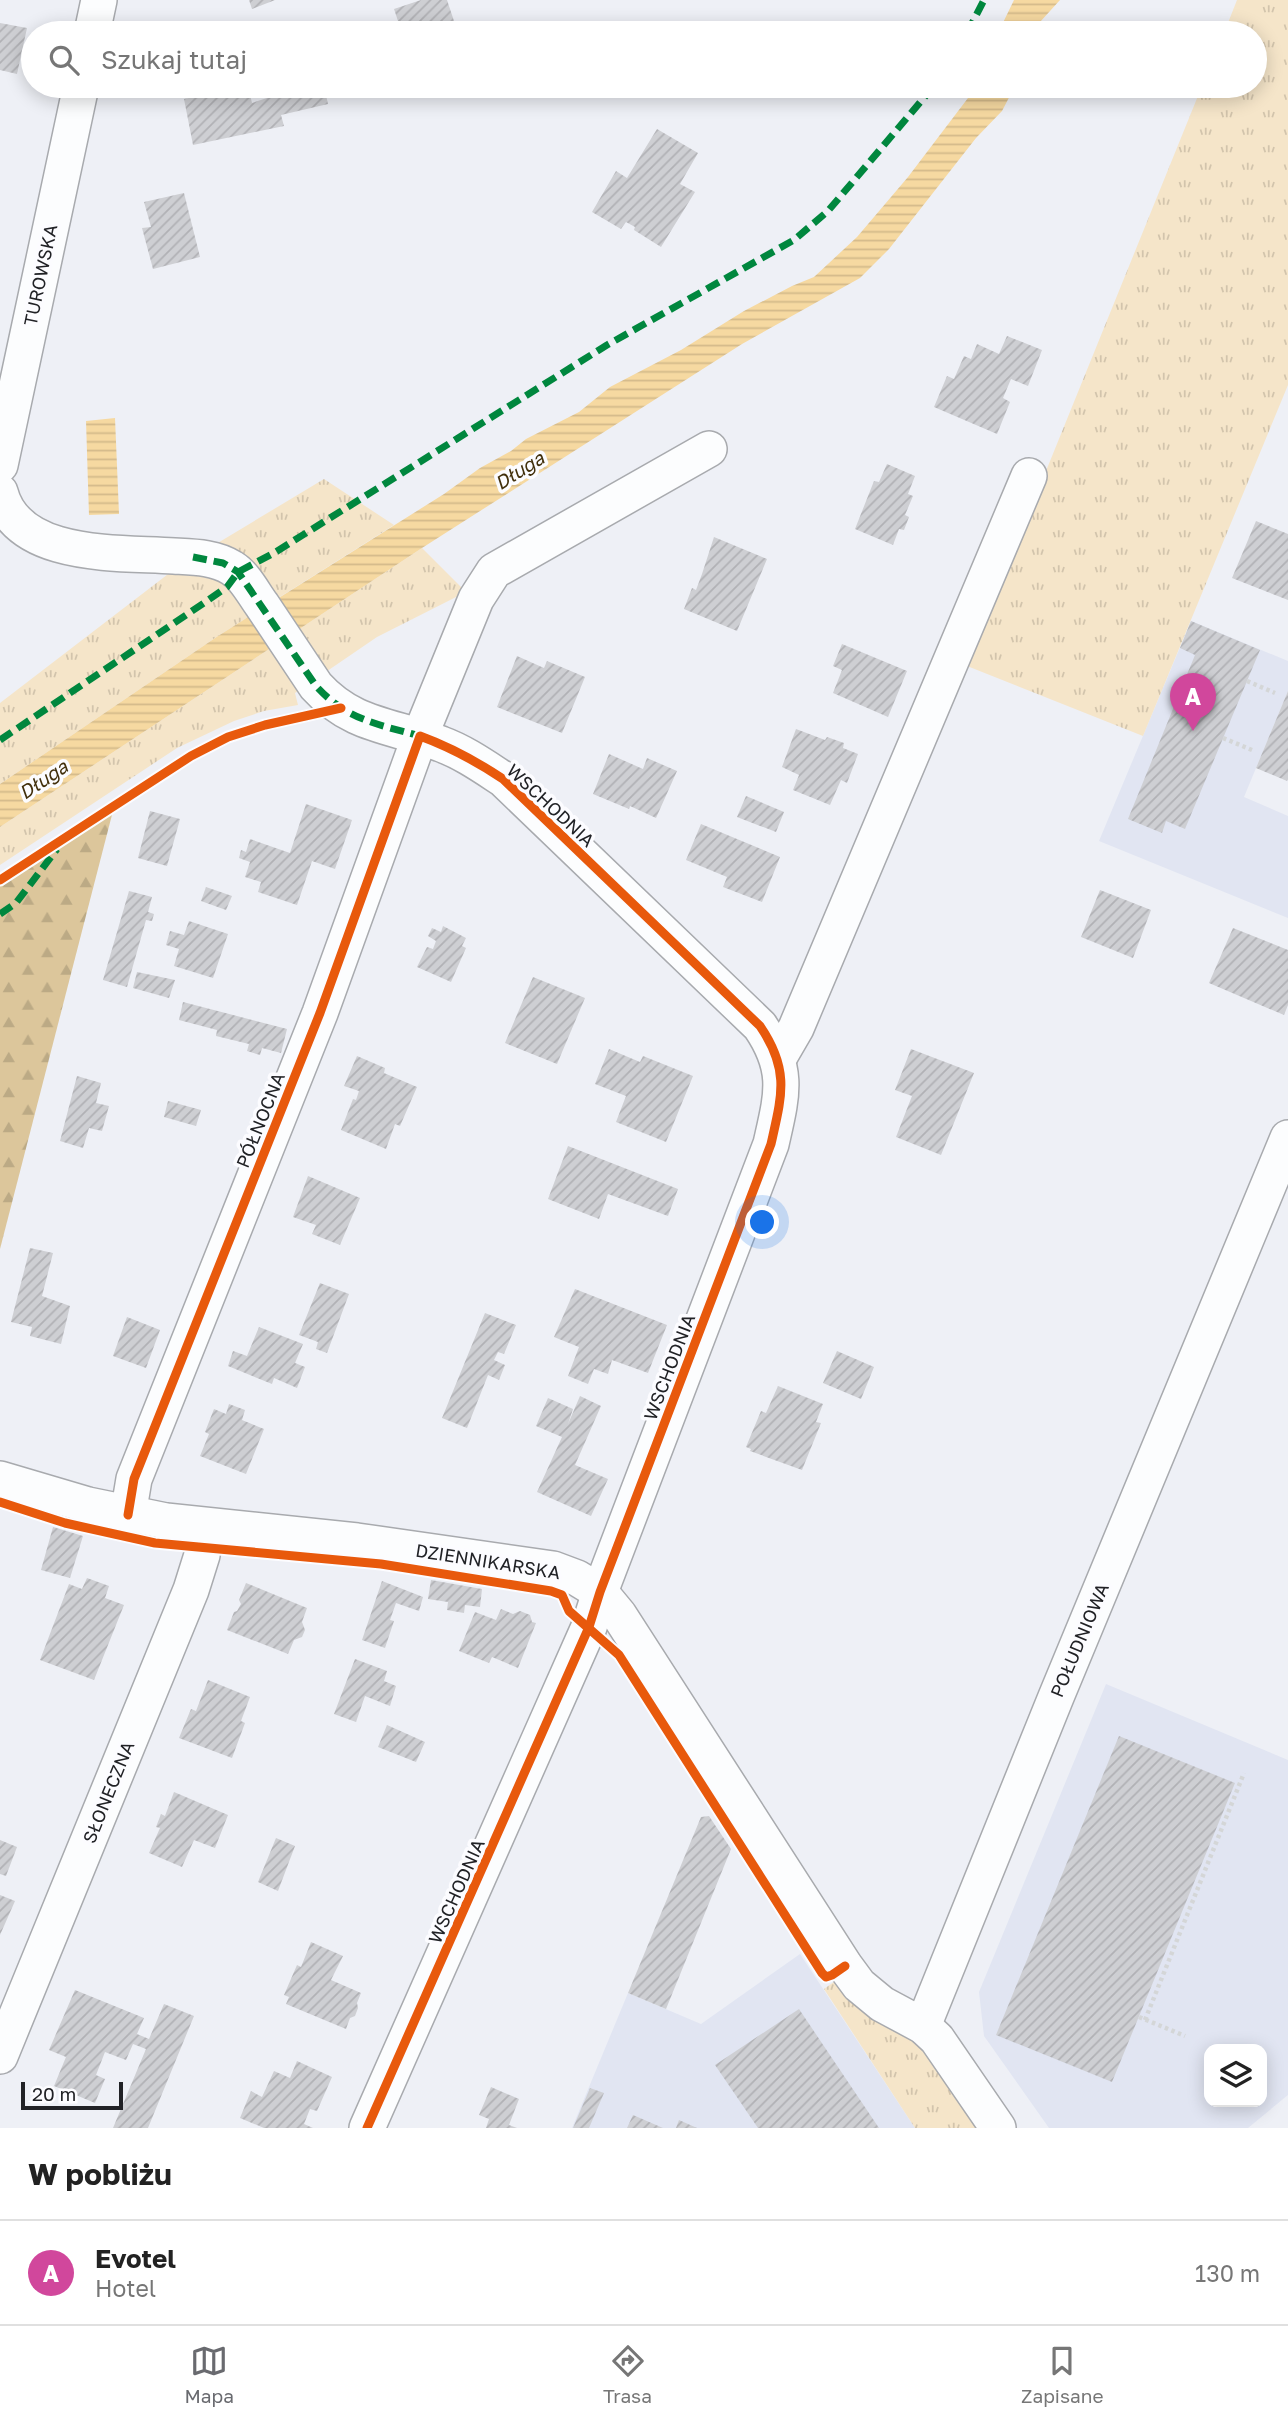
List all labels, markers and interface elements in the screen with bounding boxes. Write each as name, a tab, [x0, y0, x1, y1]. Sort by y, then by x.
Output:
search box	[21, 21, 1267, 98]
icon: search	[45, 41, 83, 79]
text: Szukaj tutaj	[101, 44, 247, 75]
street label: TUROWSKA	[19, 222, 61, 328]
water label: Długa	[490, 445, 549, 494]
pin: A	[1170, 673, 1216, 731]
water label: Długa	[14, 754, 73, 804]
street label: WSCHODNIA	[503, 759, 599, 851]
street label: PÓŁNOCNA	[231, 1069, 289, 1171]
your location	[745, 1205, 779, 1239]
street label: WSCHODNIA	[639, 1311, 699, 1423]
street label: DZIENNIKARSKA	[414, 1539, 562, 1583]
street label: POŁUDNIOWA	[1045, 1580, 1113, 1700]
street label: SŁONECZNA	[78, 1738, 138, 1846]
street label: WSCHODNIA	[423, 1835, 489, 1947]
map controls	[1204, 2044, 1267, 2107]
button: layers	[1204, 2044, 1267, 2107]
scale bar	[21, 2079, 122, 2111]
text: 20 m	[32, 2082, 76, 2105]
text: W pobliżu	[28, 2156, 172, 2192]
text: Evotel	[95, 2243, 176, 2274]
text: A	[43, 2259, 59, 2287]
text: 130 m	[1195, 2259, 1260, 2287]
text: Hotel	[95, 2274, 156, 2302]
tab: Mapa	[185, 2342, 234, 2407]
tab: Trasa	[603, 2342, 652, 2407]
tab: Zapisane	[1021, 2342, 1103, 2407]

